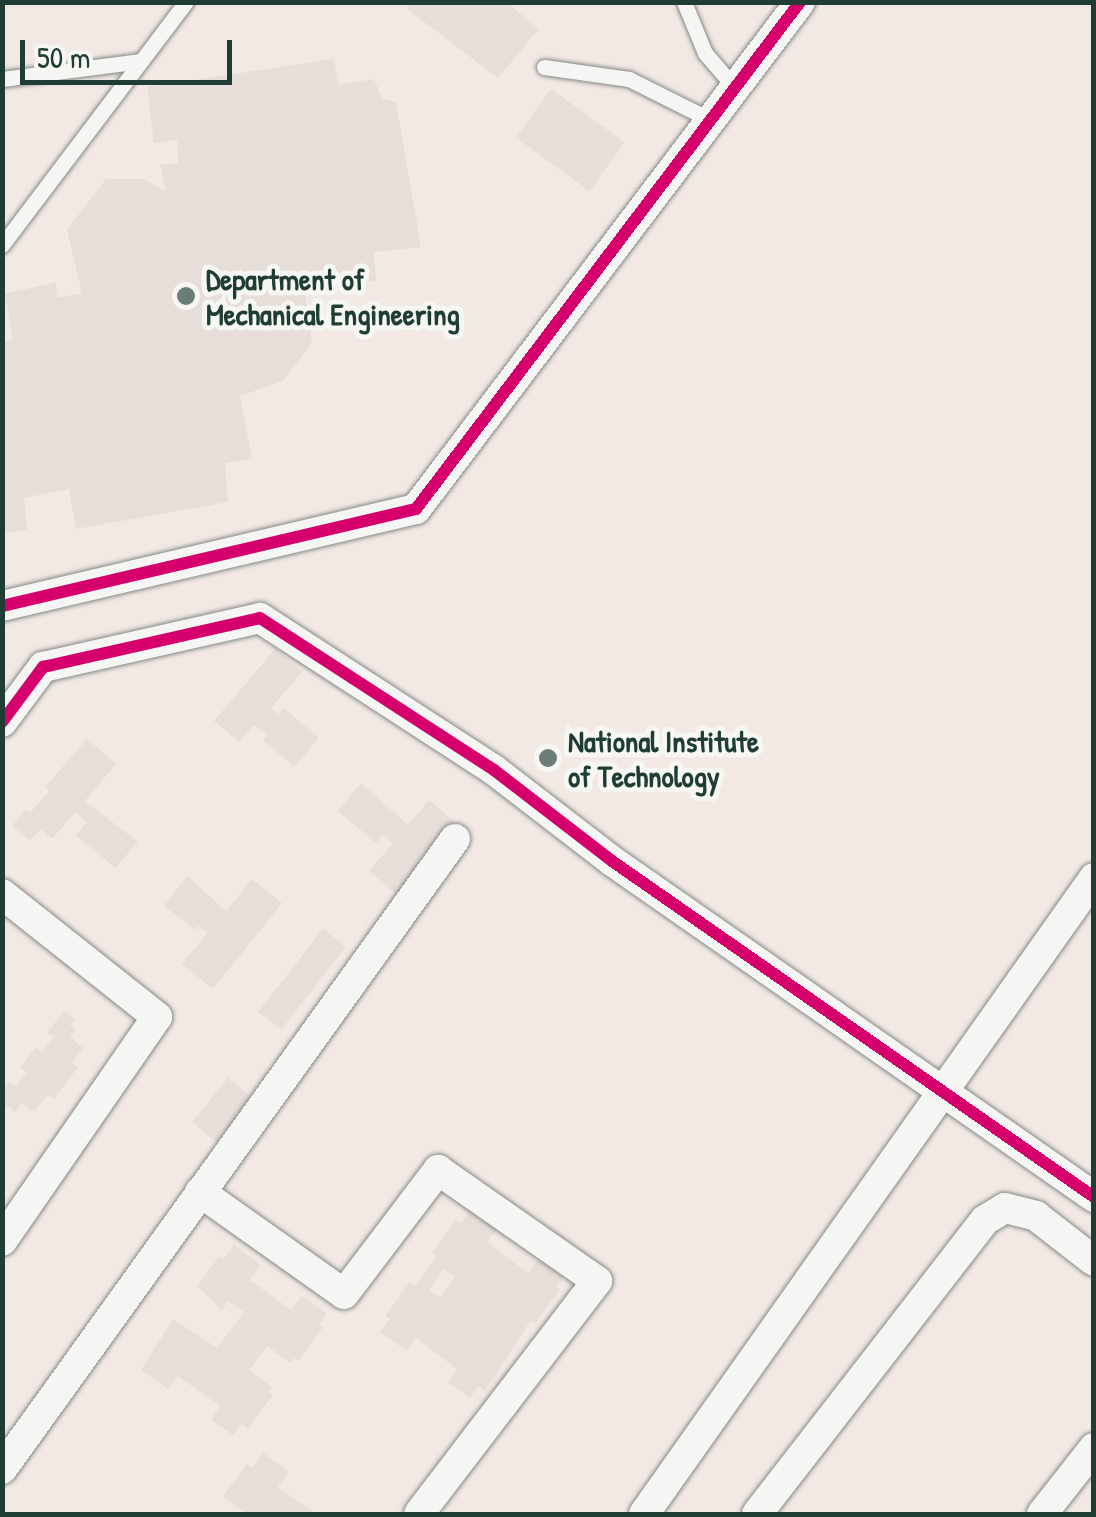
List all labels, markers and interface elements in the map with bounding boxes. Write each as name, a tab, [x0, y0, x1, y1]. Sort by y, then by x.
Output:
scale bar	[25, 20, 238, 82]
text: 50 m	[37, 37, 90, 77]
place label: Department of Mechanical Engineering	[206, 261, 460, 332]
marker: Department of Mechanical Engineering	[175, 285, 197, 307]
place label: National Institute of Technology	[568, 723, 759, 794]
marker: National Institute of Technology	[537, 747, 559, 769]

